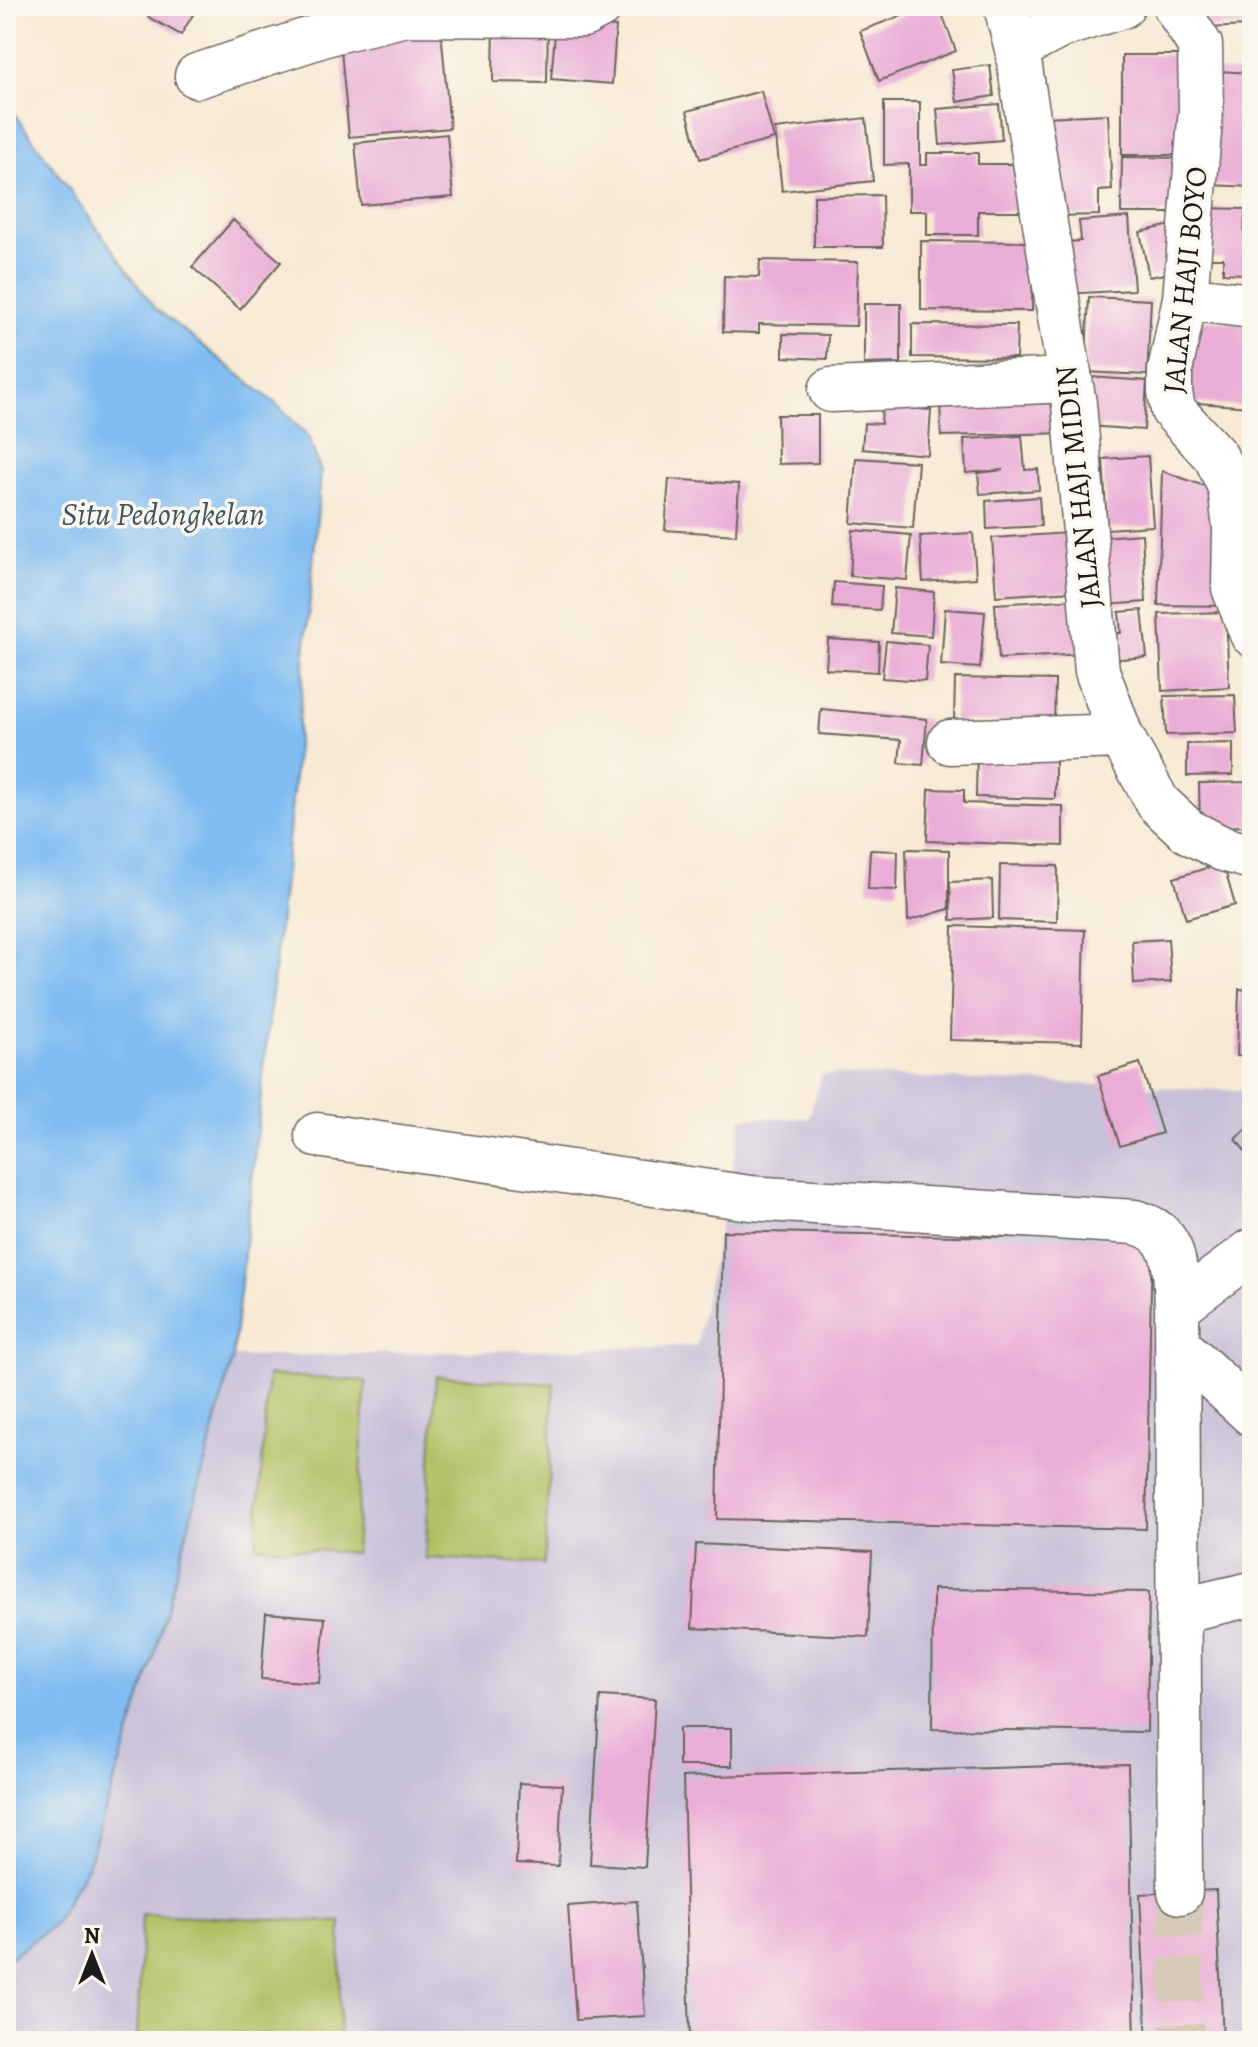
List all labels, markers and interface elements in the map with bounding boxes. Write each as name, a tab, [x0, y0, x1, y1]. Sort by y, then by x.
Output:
street label: JALAN HAJI BOYO	[1153, 164, 1217, 396]
street label: JALAN HAJI MIDIN	[1045, 364, 1111, 610]
water label: Situ Pedongkelan	[61, 492, 265, 536]
north arrow	[52, 1915, 132, 1995]
text: N	[84, 1921, 100, 1951]

